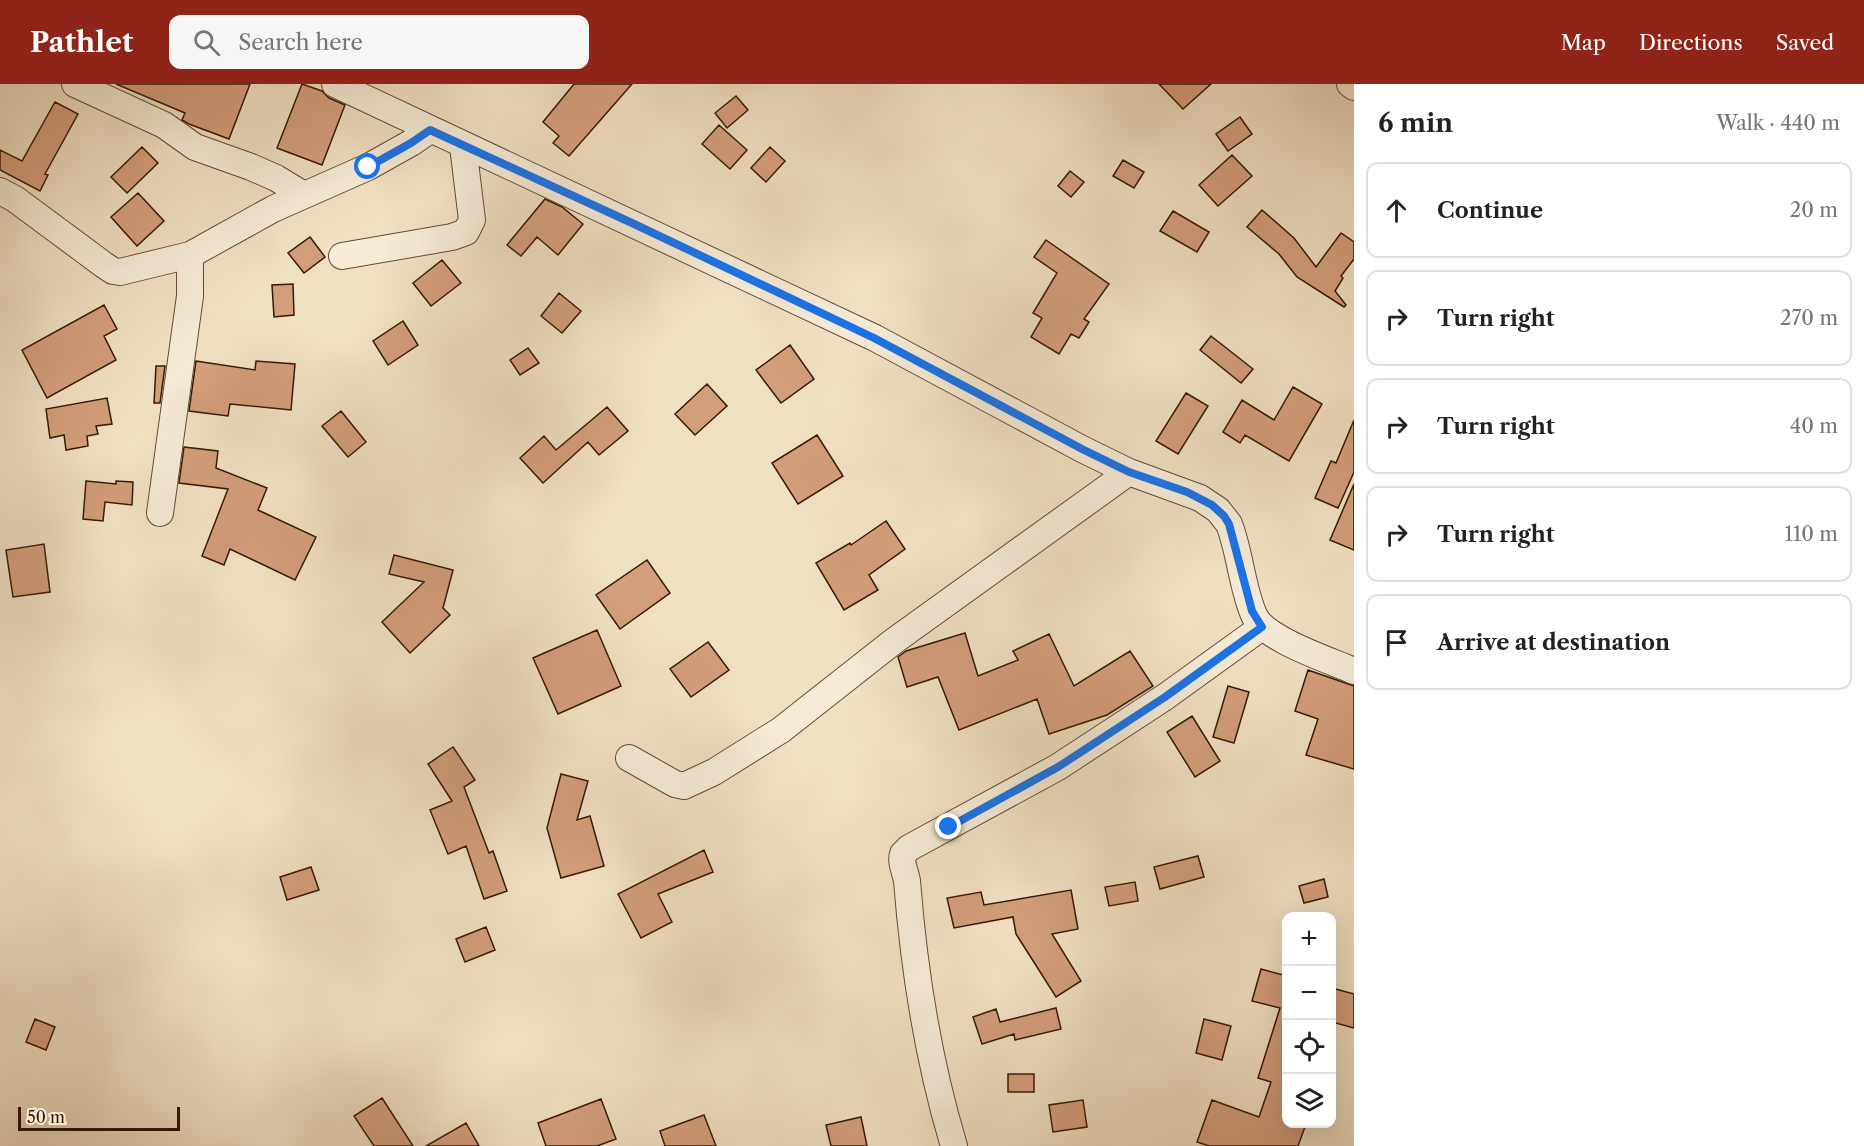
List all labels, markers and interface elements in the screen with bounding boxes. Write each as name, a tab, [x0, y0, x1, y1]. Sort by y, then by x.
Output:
search box	[169, 15, 589, 69]
text: Pathlet	[30, 25, 133, 59]
icon: search	[190, 26, 223, 59]
text: Search here	[238, 29, 363, 56]
text: Map	[1561, 30, 1606, 55]
text: Directions	[1639, 30, 1743, 55]
text: Saved	[1776, 30, 1834, 55]
text: 6 min	[1378, 107, 1453, 139]
text: Walk · 440 m	[1716, 111, 1840, 135]
route start	[354, 153, 380, 179]
icon: ahead	[1380, 194, 1413, 227]
text: Continue	[1437, 197, 1543, 224]
text: 20 m	[1790, 198, 1838, 222]
icon: right	[1380, 302, 1413, 335]
text: Turn right	[1437, 305, 1555, 332]
text: 270 m	[1780, 306, 1838, 330]
icon: right	[1380, 410, 1413, 443]
text: Turn right	[1437, 413, 1555, 440]
text: 40 m	[1790, 414, 1838, 438]
icon: right	[1380, 518, 1413, 551]
text: Turn right	[1437, 521, 1555, 548]
text: 110 m	[1785, 522, 1838, 546]
icon: arrive	[1380, 626, 1413, 659]
text: Arrive at destination	[1437, 629, 1670, 656]
route end	[935, 813, 961, 839]
map controls	[1282, 912, 1336, 1128]
button: +	[1282, 912, 1336, 966]
button: −	[1282, 966, 1336, 1020]
button: locate	[1282, 1020, 1336, 1074]
button: layers	[1282, 1074, 1336, 1128]
scale bar	[18, 1104, 180, 1132]
text: 50 m	[27, 1107, 65, 1127]

